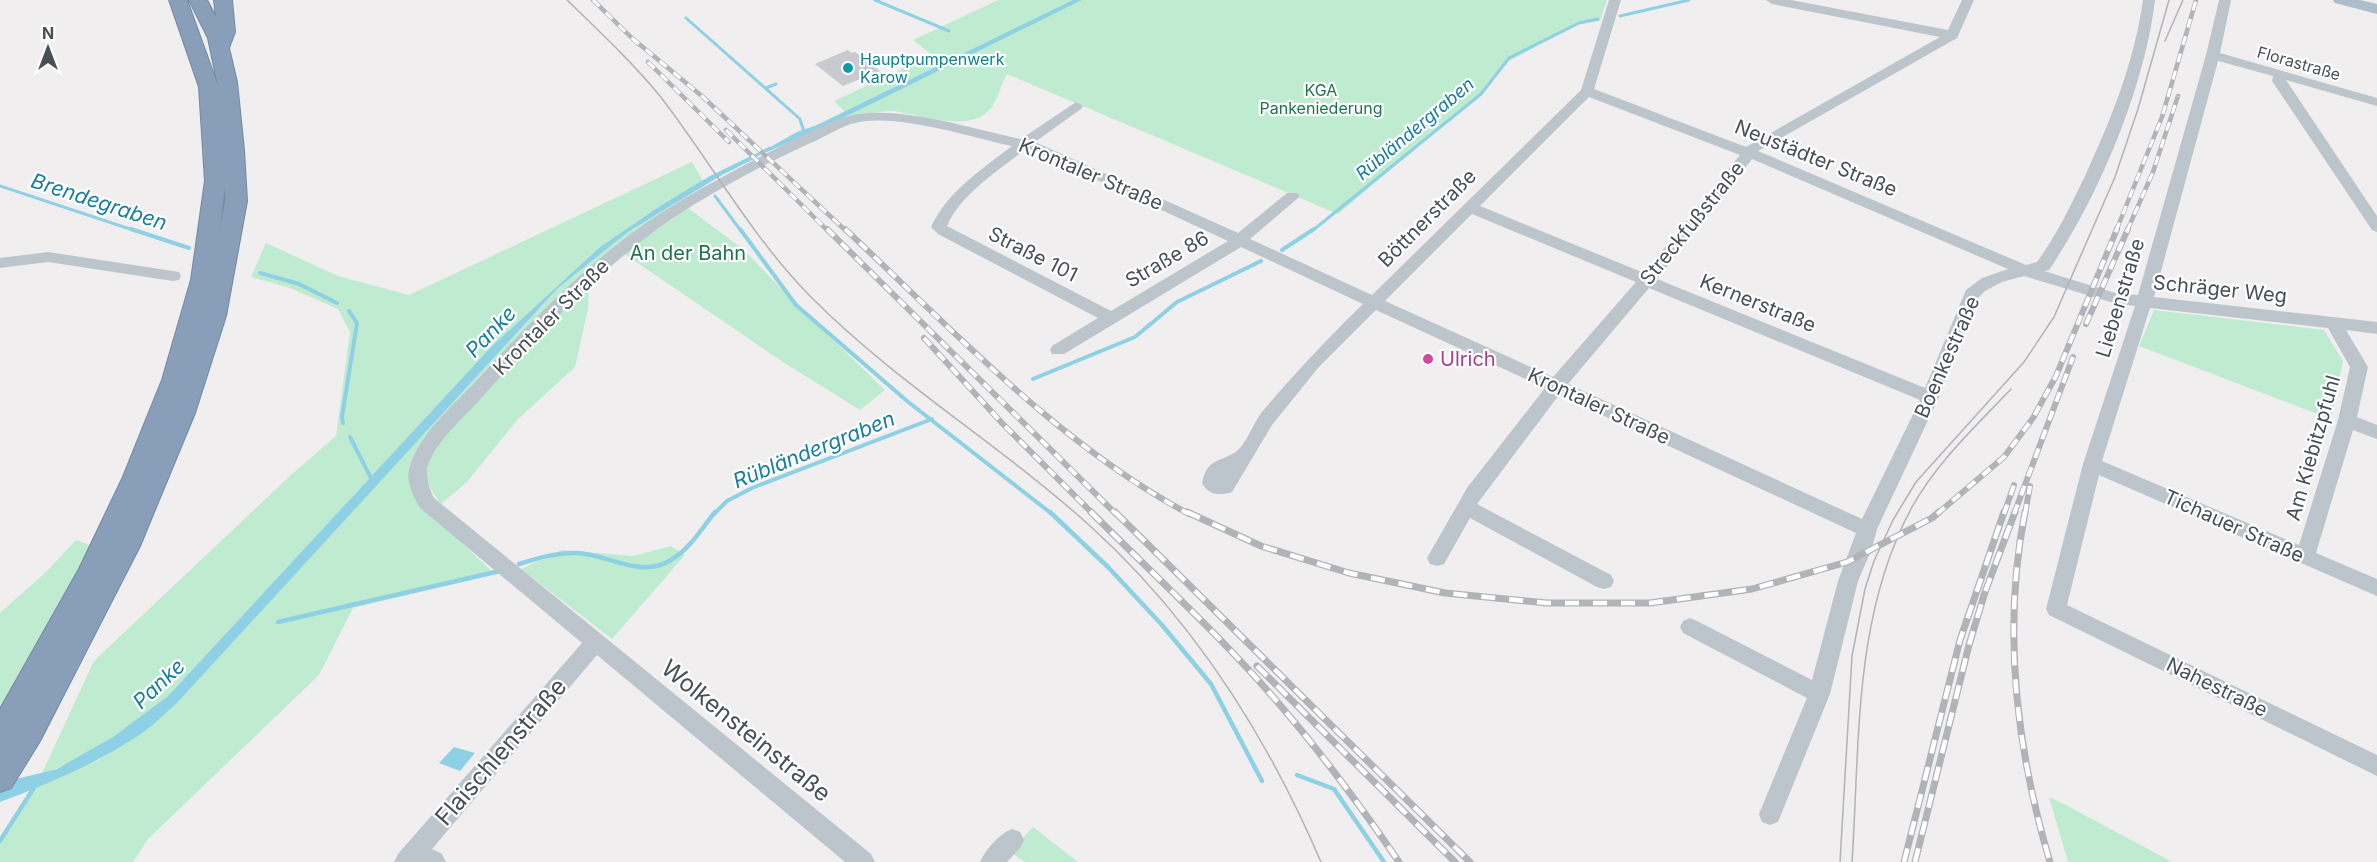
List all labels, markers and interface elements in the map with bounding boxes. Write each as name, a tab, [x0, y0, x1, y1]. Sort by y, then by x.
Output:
north arrow	[18, 18, 78, 78]
text: N	[42, 23, 54, 43]
street label: Florastraße	[2255, 42, 2343, 84]
place label: Hauptpumpenwerk Karow	[860, 49, 1005, 87]
marker: Hauptpumpenwerk Karow	[841, 61, 855, 75]
water label: Rübländergraben	[1351, 73, 1478, 184]
park label: KGA Pankeniederung	[1260, 80, 1382, 118]
street label: Neustädter Straße	[1731, 115, 1901, 201]
street label: Krontaler Straße	[1015, 133, 1167, 215]
street label: Streckfußstraße	[1635, 156, 1749, 290]
street label: Böttnerstraße	[1373, 164, 1481, 272]
water label: Brendegraben	[28, 168, 170, 235]
street label: Straße 101	[984, 221, 1082, 287]
street label: Straße 86	[1121, 225, 1213, 293]
street label: Liebenstraße	[2090, 235, 2150, 361]
park label: An der Bahn	[630, 241, 746, 265]
street label: Krontaler Straße	[488, 254, 614, 380]
street label: Kernerstraße	[1696, 269, 1820, 337]
street label: Schräger Weg	[2152, 270, 2288, 308]
street label: Boenkestraße	[1909, 292, 1985, 422]
water label: Panke	[460, 301, 521, 363]
place label: Ulrich	[1440, 347, 1496, 371]
marker: Ulrich	[1421, 352, 1435, 366]
street label: Krontaler Straße	[1524, 363, 1674, 449]
street label: Am Kiebitzpfuhl	[2281, 373, 2345, 523]
water label: Rübländergraben	[729, 406, 898, 493]
street label: Tichauer Straße	[2160, 484, 2308, 568]
street label: Nahestraße	[2162, 652, 2272, 722]
water label: Panke	[128, 653, 190, 714]
street label: Wolkensteinstraße	[656, 653, 837, 808]
street label: Flaischlenstraße	[429, 672, 572, 831]

